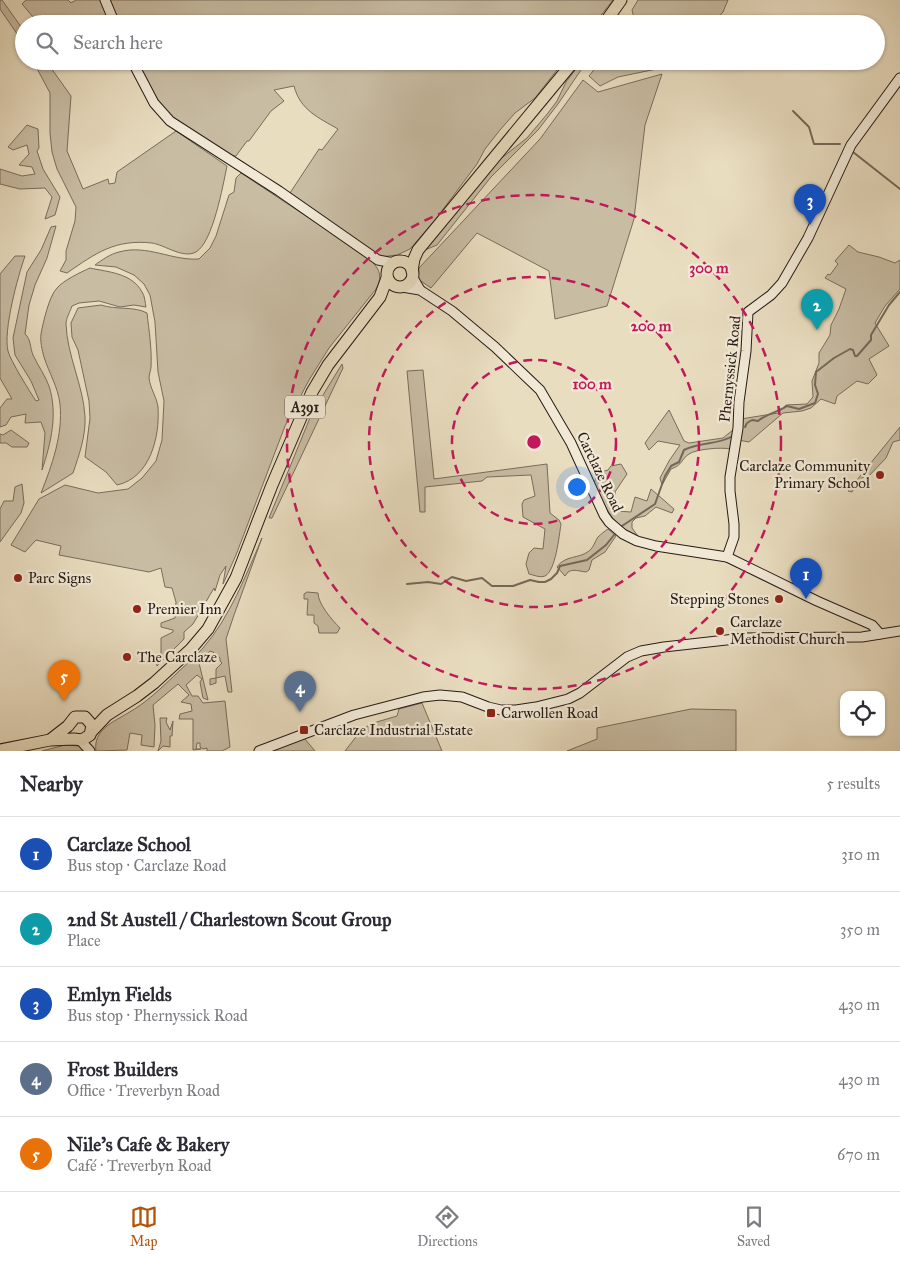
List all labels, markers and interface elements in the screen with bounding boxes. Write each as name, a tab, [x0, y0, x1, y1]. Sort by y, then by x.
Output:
search box	[15, 15, 885, 70]
icon: search	[33, 29, 61, 57]
text: Search here	[73, 31, 163, 54]
pin: 3	[794, 184, 826, 225]
text: 300 m	[689, 259, 729, 278]
pin: 2	[801, 289, 833, 330]
street label: Phernyssick Road	[715, 314, 745, 423]
text: 200 m	[631, 317, 672, 335]
text: 100 m	[572, 375, 612, 393]
road number: A391	[285, 396, 325, 418]
street label: Carclaze Road	[573, 429, 627, 516]
centre of rings	[525, 433, 543, 451]
place label: Carclaze Community Primary School	[739, 457, 871, 492]
marker: Carclaze Community Primary School	[874, 469, 886, 481]
your location	[564, 474, 590, 500]
pin: 1	[790, 558, 822, 599]
place label: Parc Signs	[28, 569, 91, 587]
marker: Parc Signs	[12, 572, 24, 584]
place label: Stepping Stones	[670, 590, 769, 608]
marker: Stepping Stones	[773, 593, 785, 605]
place label: Premier Inn	[147, 600, 222, 618]
marker: Premier Inn	[131, 603, 143, 615]
place label: Carclaze Methodist Church	[730, 613, 846, 648]
marker: Carclaze Methodist Church	[714, 625, 726, 637]
place label: The Carclaze	[137, 648, 217, 666]
marker: The Carclaze	[121, 651, 133, 663]
pin: 5	[48, 660, 80, 701]
pin: 4	[284, 671, 316, 712]
map controls	[840, 691, 885, 736]
button: locate	[840, 691, 885, 736]
place label: Carwollen Road	[501, 704, 599, 722]
marker: Carwollen Road	[485, 707, 497, 719]
place label: Carclaze Industrial Estate	[314, 721, 473, 739]
marker: Carclaze Industrial Estate	[298, 724, 310, 736]
text: Nearby	[20, 771, 83, 797]
text: 5 results	[826, 774, 880, 793]
text: Carclaze School	[67, 833, 191, 856]
text: 1	[33, 845, 39, 864]
text: 310 m	[841, 845, 880, 864]
text: Bus stop · Carclaze Road	[67, 856, 227, 875]
text: 2nd St Austell / Charlestown Scout Group	[67, 908, 391, 931]
text: 2	[32, 920, 40, 939]
text: 350 m	[840, 920, 880, 939]
text: Place	[67, 931, 101, 950]
text: Emlyn Fields	[67, 983, 172, 1006]
text: 3	[33, 995, 39, 1014]
text: 430 m	[838, 995, 880, 1014]
text: Bus stop · Phernyssick Road	[67, 1006, 248, 1025]
text: Frost Builders	[67, 1058, 178, 1081]
text: 4	[32, 1070, 40, 1089]
text: 430 m	[838, 1070, 880, 1089]
text: Office · Treverbyn Road	[67, 1081, 220, 1100]
text: Nile's Cafe & Bakery	[67, 1133, 229, 1156]
text: 5	[32, 1145, 40, 1164]
text: 670 m	[837, 1145, 880, 1164]
text: Café · Treverbyn Road	[67, 1156, 211, 1175]
tab: Map	[130, 1203, 158, 1250]
tab: Directions	[417, 1203, 478, 1250]
tab: Saved	[737, 1203, 770, 1250]

